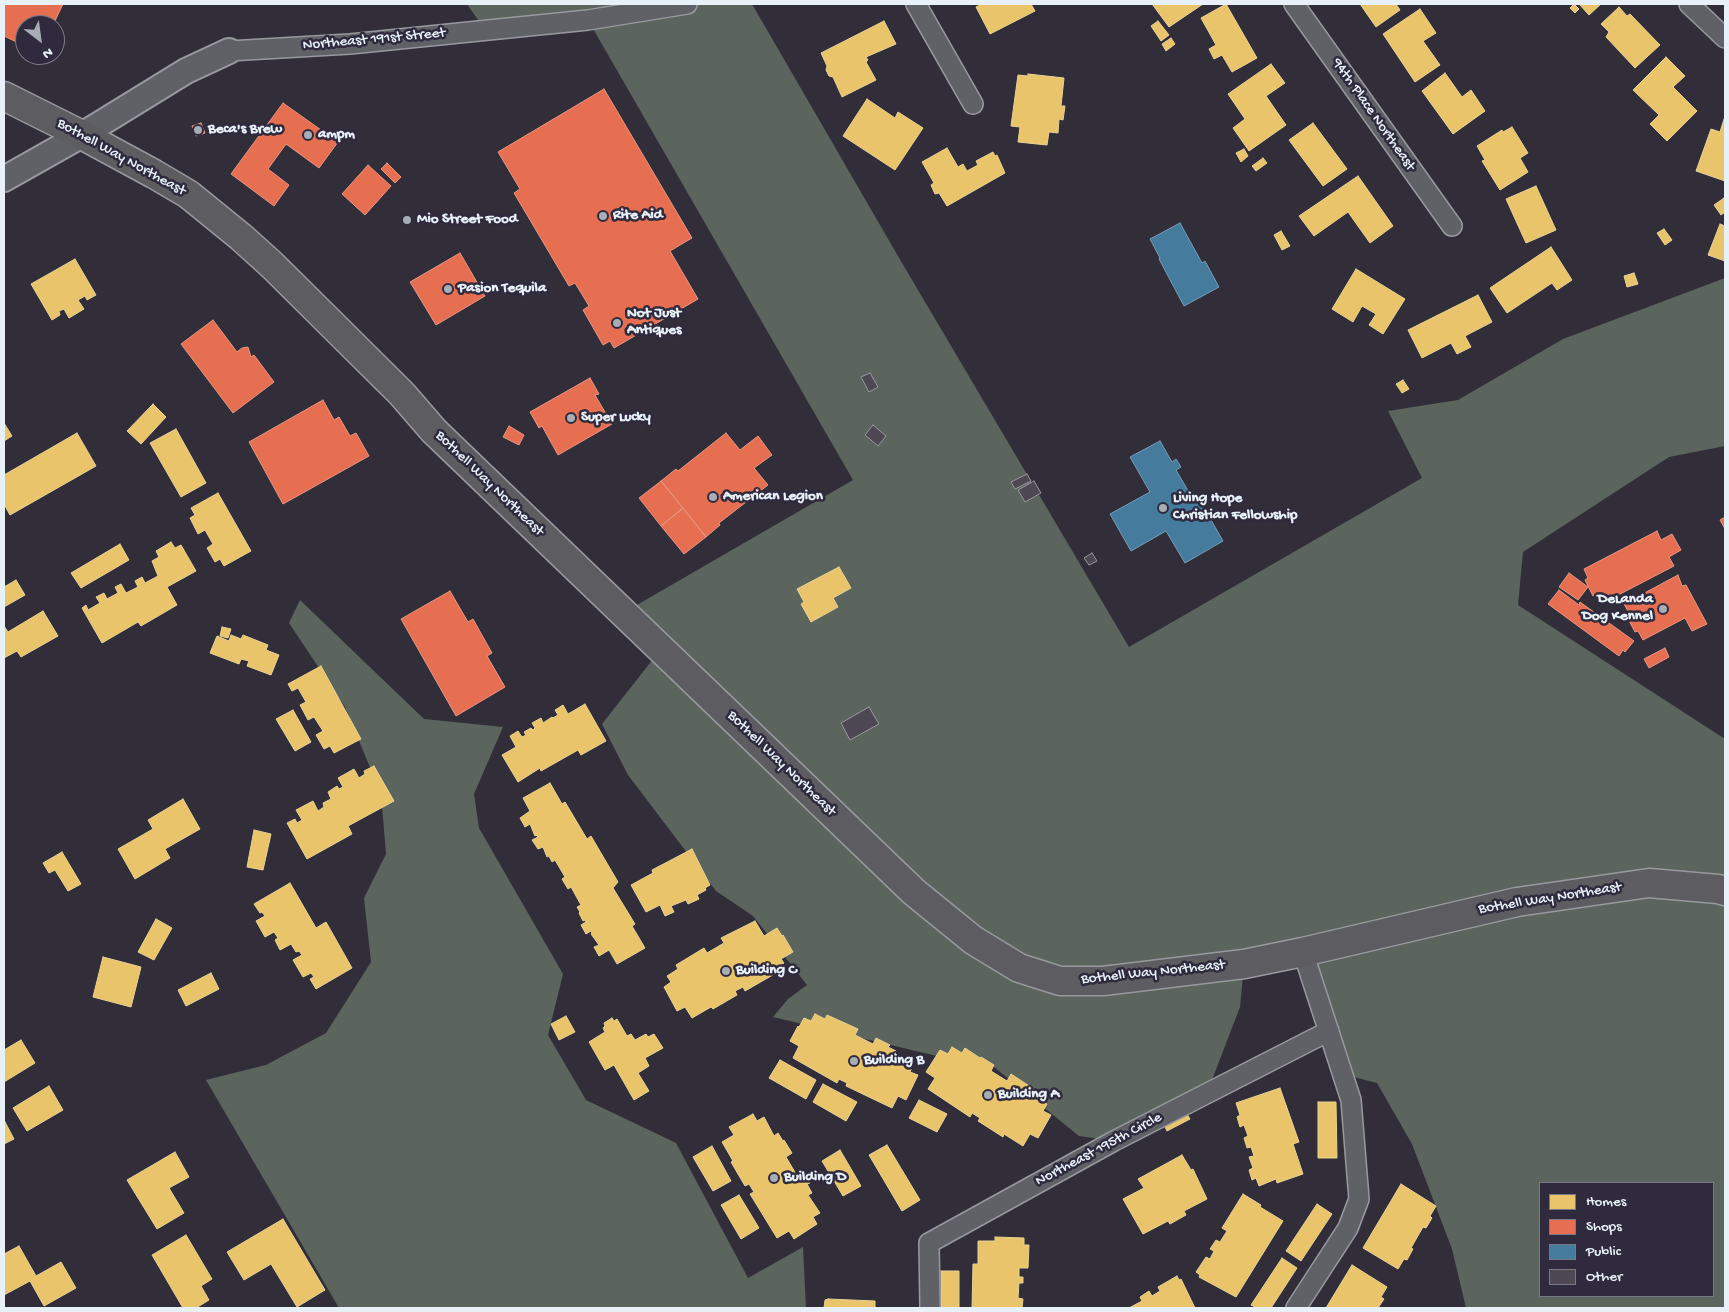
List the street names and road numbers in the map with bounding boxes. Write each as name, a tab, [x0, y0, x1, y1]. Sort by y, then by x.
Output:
street label: Northeast 191st Street	[302, 25, 446, 55]
street label: 94th Place Northeast	[1327, 55, 1419, 175]
street label: Bothell Way Northeast	[54, 115, 188, 201]
street label: Bothell Way Northeast	[431, 427, 547, 541]
street label: Bothell Way Northeast	[723, 707, 839, 821]
street label: Bothell Way Northeast	[1477, 879, 1623, 919]
street label: Bothell Way Northeast	[1080, 957, 1226, 989]
street label: Northeast 195th Circle	[1033, 1109, 1165, 1191]

